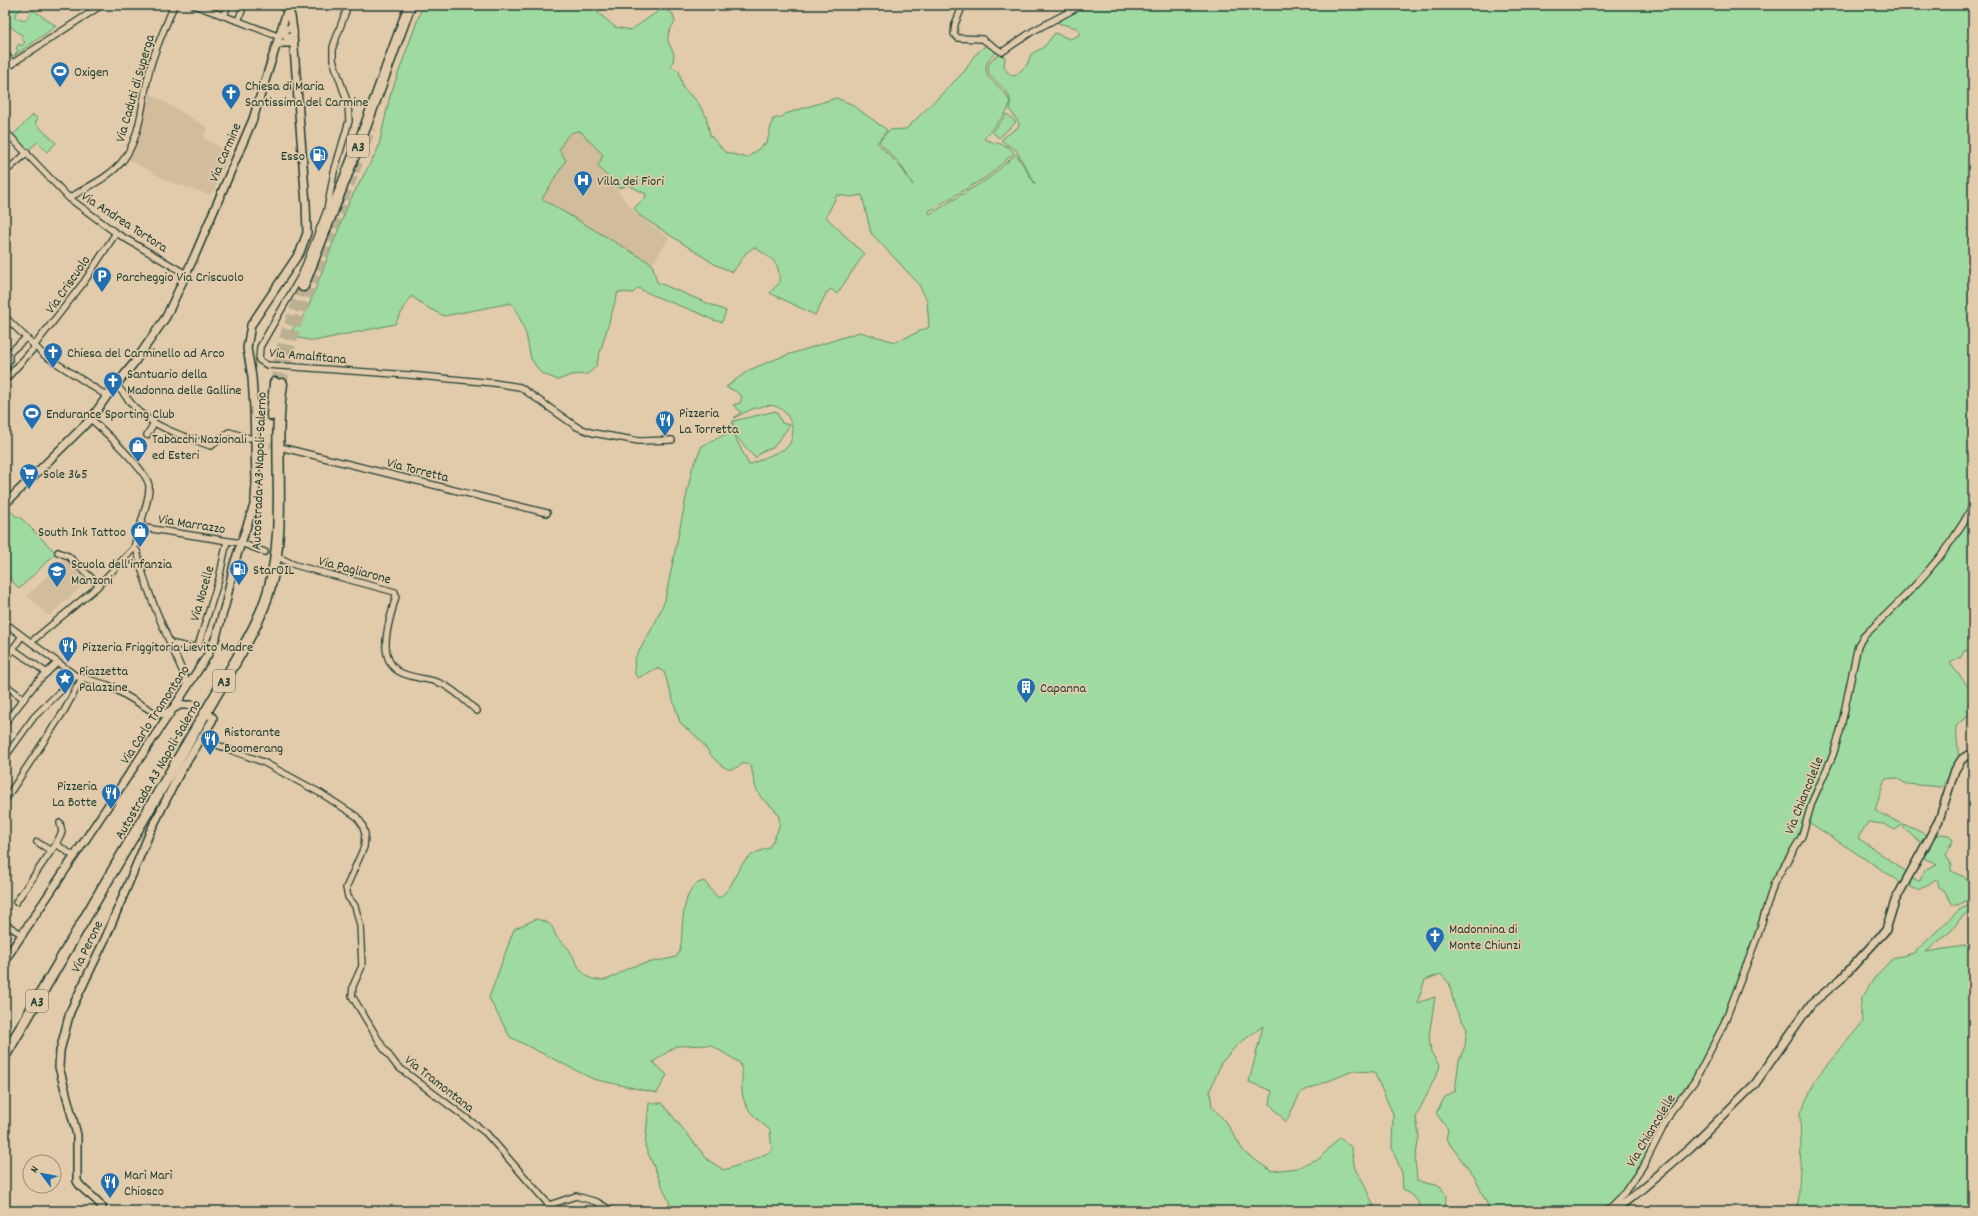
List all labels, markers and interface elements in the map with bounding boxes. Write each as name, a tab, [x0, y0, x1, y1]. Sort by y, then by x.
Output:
street label: Via Caduti di Superga	[111, 32, 161, 145]
sports icon: Oxigen	[49, 60, 71, 88]
place label: Oxigen	[74, 63, 109, 83]
place label: Chiesa di Maria Santissima del Carmine	[245, 77, 368, 113]
church icon: Chiesa di Maria Santissima del Carmine	[220, 82, 242, 110]
street label: Via Carmine	[204, 120, 247, 185]
road number: A3	[347, 135, 369, 157]
fuel station icon: Esso	[308, 144, 330, 172]
place label: Esso	[281, 147, 305, 167]
hospital icon: Villa dei Fiori	[572, 169, 594, 197]
place label: Villa dei Fiori	[597, 172, 664, 192]
street label: Via Andrea Tortora	[77, 187, 172, 258]
street label: Via Criscuolo	[41, 252, 96, 318]
parking icon: Parcheggio Via Criscuolo	[91, 265, 113, 293]
place label: Parcheggio Via Criscuolo	[116, 268, 244, 288]
church icon: Chiesa del Carminello ad Arco	[42, 341, 64, 369]
place label: Chiesa del Carminello ad Arco	[67, 344, 225, 364]
street label: Via Amalfitana	[268, 344, 348, 370]
place label: Santuario della Madonna delle Galline	[127, 365, 242, 401]
church icon: Santuario della Madonna delle Galline	[102, 370, 124, 398]
street label: Autostrada A3 Napoli-Salerno	[247, 392, 273, 551]
sports icon: Endurance Sporting Club	[21, 402, 43, 430]
place label: Pizzeria La Torretta	[679, 404, 739, 440]
place label: Endurance Sporting Club	[46, 405, 175, 425]
restaurant icon: Pizzeria La Torretta	[654, 409, 676, 437]
place label: Tabacchi Nazionali ed Esteri	[152, 430, 247, 466]
shop icon: Tabacchi Nazionali ed Esteri	[127, 435, 149, 463]
street label: Via Torretta	[384, 454, 451, 488]
supermarket icon: Sole 365	[18, 462, 40, 490]
place label: Sole 365	[43, 465, 88, 485]
street label: Via Marrazzo	[157, 510, 227, 540]
shop icon: South Ink Tattoo	[129, 520, 151, 548]
place label: South Ink Tattoo	[38, 523, 126, 543]
street label: Via Pagliarone	[316, 552, 393, 590]
place label: Scuola dell'infanzia Manzoni	[71, 555, 172, 591]
fuel station icon: StarOIL	[228, 558, 250, 586]
school or university icon: Scuola dell'infanzia Manzoni	[46, 560, 68, 588]
place label: StarOIL	[253, 561, 294, 581]
street label: Via Nocelle	[185, 563, 220, 624]
restaurant icon: Pizzeria Friggitoria Lievito Madre	[57, 635, 79, 663]
place label: Pizzeria Friggitoria Lievito Madre	[82, 638, 253, 658]
place label: Piazzetta Palazzine	[79, 662, 129, 698]
street label: Via Carlo Tramontano	[116, 662, 195, 769]
place icon: Piazzetta Palazzine	[54, 667, 76, 695]
road number: A3	[213, 670, 235, 692]
building icon: Capanna	[1015, 676, 1037, 704]
place label: Capanna	[1040, 679, 1086, 699]
street label: Autostrada A3 Napoli-Salerno	[111, 696, 207, 844]
place label: Ristorante Boomerang	[224, 723, 283, 759]
restaurant icon: Ristorante Boomerang	[199, 728, 221, 756]
street label: Via Chiancolelle	[1780, 754, 1830, 838]
place label: Pizzeria La Botte	[52, 777, 97, 813]
restaurant icon: Pizzeria La Botte	[100, 782, 122, 810]
street label: Via Perone	[67, 917, 109, 976]
place label: Madonnina di Monte Chiunzi	[1449, 920, 1521, 956]
church icon: Madonnina di Monte Chiunzi	[1424, 925, 1446, 953]
road number: A3	[26, 990, 48, 1012]
street label: Via Tramontana	[400, 1051, 478, 1118]
street label: Via Chiancolelle	[1622, 1091, 1681, 1171]
north arrow	[22, 1154, 62, 1194]
text: N	[27, 1163, 44, 1176]
place label: Marì Marì Chiosco	[124, 1166, 173, 1202]
restaurant icon: Marì Marì Chiosco	[99, 1171, 121, 1199]

